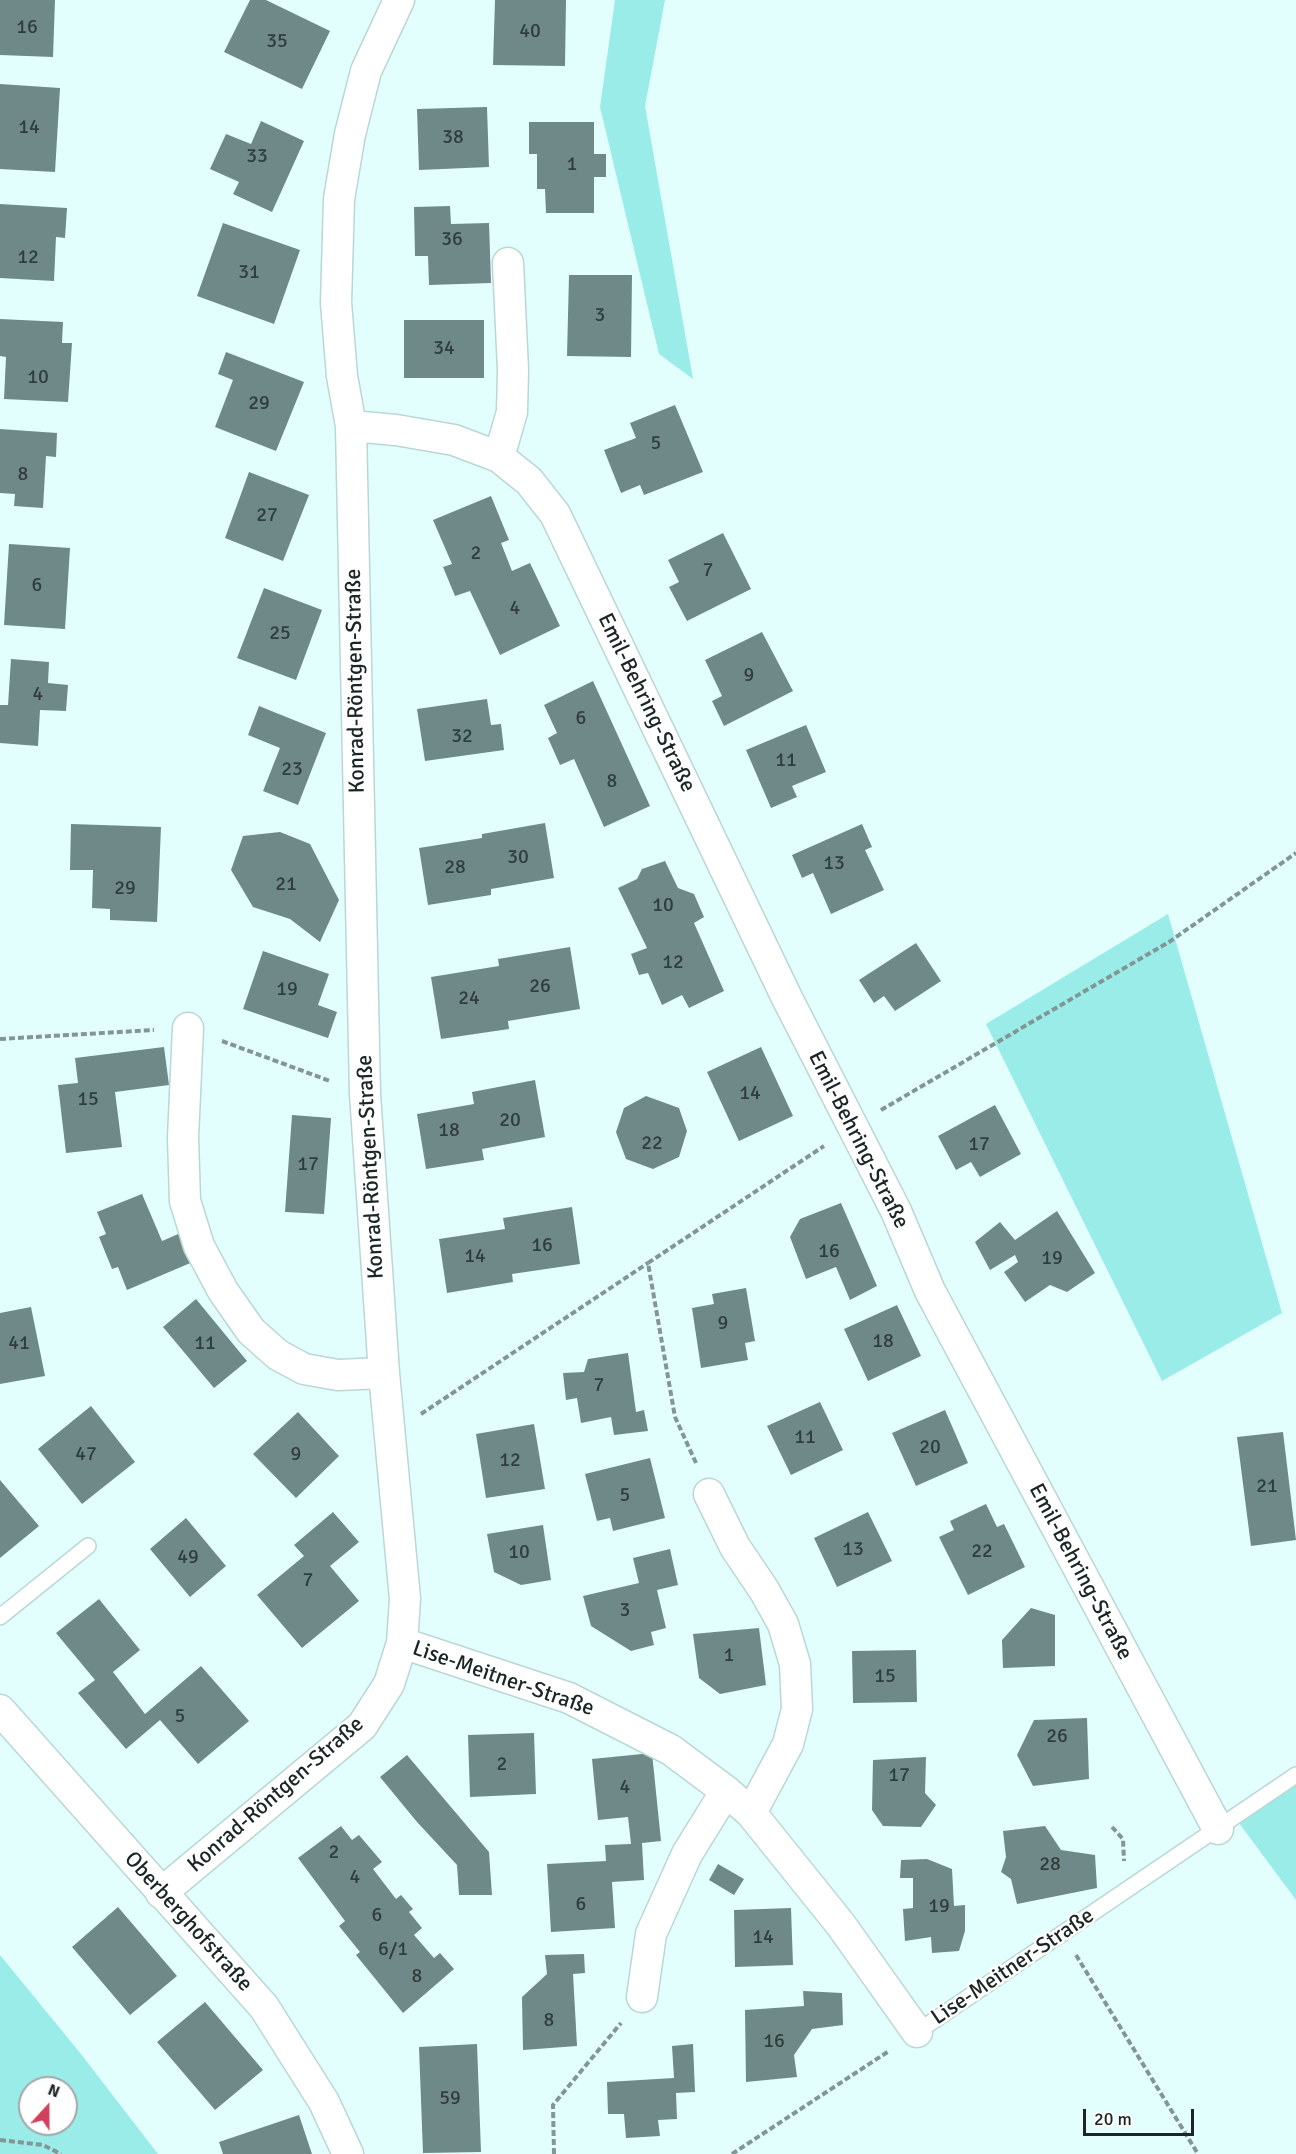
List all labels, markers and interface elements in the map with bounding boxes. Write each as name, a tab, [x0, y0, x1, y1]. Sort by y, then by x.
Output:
house number: 16	[16, 16, 38, 40]
house number: 40	[519, 20, 541, 44]
house number: 35	[266, 30, 288, 54]
house number: 14	[18, 116, 40, 140]
house number: 38	[442, 126, 464, 150]
house number: 33	[246, 145, 268, 169]
house number: 1	[567, 153, 577, 177]
house number: 36	[441, 228, 463, 252]
house number: 12	[17, 246, 39, 270]
house number: 31	[238, 261, 260, 285]
house number: 3	[595, 304, 605, 328]
house number: 34	[433, 337, 455, 361]
house number: 10	[27, 366, 49, 390]
house number: 29	[248, 392, 270, 416]
house number: 5	[651, 432, 661, 456]
house number: 8	[18, 463, 28, 487]
house number: 27	[256, 504, 278, 528]
house number: 2	[471, 542, 481, 566]
house number: 7	[703, 559, 713, 583]
street label: Konrad-Röntgen-Straße	[341, 568, 371, 794]
house number: 6	[32, 574, 42, 598]
house number: 4	[510, 597, 520, 621]
street label: Emil-Behring-Straße	[591, 609, 701, 797]
house number: 25	[269, 622, 291, 646]
house number: 9	[744, 664, 754, 688]
house number: 4	[33, 683, 43, 707]
house number: 6	[576, 707, 586, 731]
house number: 32	[451, 725, 473, 749]
house number: 11	[775, 749, 797, 773]
house number: 23	[281, 758, 303, 782]
house number: 8	[607, 770, 617, 794]
house number: 30	[507, 846, 529, 870]
house number: 13	[823, 852, 845, 876]
house number: 28	[444, 856, 466, 880]
house number: 21	[275, 873, 297, 897]
house number: 29	[114, 877, 136, 901]
house number: 10	[652, 894, 674, 918]
house number: 12	[662, 951, 684, 975]
house number: 26	[529, 975, 551, 999]
house number: 19	[276, 978, 298, 1002]
house number: 24	[458, 987, 480, 1011]
street label: Emil-Behring-Straße	[802, 1047, 914, 1233]
street label: Konrad-Röntgen-Straße	[352, 1054, 390, 1280]
house number: 14	[739, 1082, 761, 1106]
house number: 15	[77, 1088, 99, 1112]
house number: 20	[499, 1109, 521, 1133]
house number: 18	[438, 1119, 460, 1143]
house number: 22	[641, 1132, 663, 1156]
house number: 17	[968, 1133, 990, 1157]
house number: 17	[297, 1153, 319, 1177]
house number: 16	[531, 1234, 553, 1258]
house number: 16	[818, 1240, 840, 1264]
house number: 14	[464, 1245, 486, 1269]
house number: 19	[1041, 1247, 1063, 1271]
house number: 9	[718, 1312, 728, 1336]
house number: 18	[872, 1330, 894, 1354]
house number: 41	[8, 1332, 30, 1356]
house number: 11	[194, 1332, 216, 1356]
house number: 7	[594, 1374, 604, 1398]
house number: 11	[794, 1426, 816, 1450]
house number: 20	[919, 1436, 941, 1460]
house number: 47	[75, 1443, 97, 1467]
house number: 9	[291, 1443, 301, 1467]
house number: 12	[499, 1449, 521, 1473]
house number: 21	[1256, 1475, 1278, 1499]
street label: Emil-Behring-Straße	[1022, 1479, 1138, 1665]
house number: 5	[620, 1484, 630, 1508]
house number: 13	[842, 1538, 864, 1562]
house number: 22	[971, 1540, 993, 1564]
house number: 10	[508, 1541, 530, 1565]
house number: 49	[177, 1546, 199, 1570]
house number: 7	[303, 1569, 313, 1593]
house number: 3	[620, 1599, 630, 1623]
street label: Lise-Meitner-Straße	[409, 1636, 597, 1722]
house number: 1	[724, 1644, 734, 1668]
house number: 15	[874, 1665, 896, 1689]
house number: 5	[175, 1705, 185, 1729]
street label: Konrad-Röntgen-Straße	[183, 1711, 369, 1879]
house number: 26	[1046, 1725, 1068, 1749]
house number: 2	[497, 1753, 507, 1777]
house number: 17	[888, 1764, 910, 1788]
house number: 4	[620, 1776, 630, 1800]
house number: 2	[329, 1841, 339, 1865]
street label: Oberberghofstraße	[118, 1847, 258, 1997]
house number: 28	[1039, 1853, 1061, 1877]
house number: 4	[350, 1866, 360, 1890]
house number: 6	[576, 1893, 586, 1917]
house number: 19	[928, 1895, 950, 1919]
street label: Lise-Meitner-Straße	[927, 1903, 1099, 2031]
house number: 6	[372, 1904, 382, 1928]
house number: 14	[752, 1926, 774, 1950]
house number: 6/1	[378, 1938, 408, 1962]
house number: 8	[412, 1965, 422, 1989]
house number: 8	[544, 2009, 554, 2033]
house number: 16	[763, 2030, 785, 2054]
north arrow	[18, 2076, 78, 2136]
text: N	[45, 2080, 63, 2102]
house number: 59	[439, 2087, 461, 2111]
scale bar	[1086, 2097, 1197, 2135]
text: 20 m	[1094, 2108, 1132, 2130]

